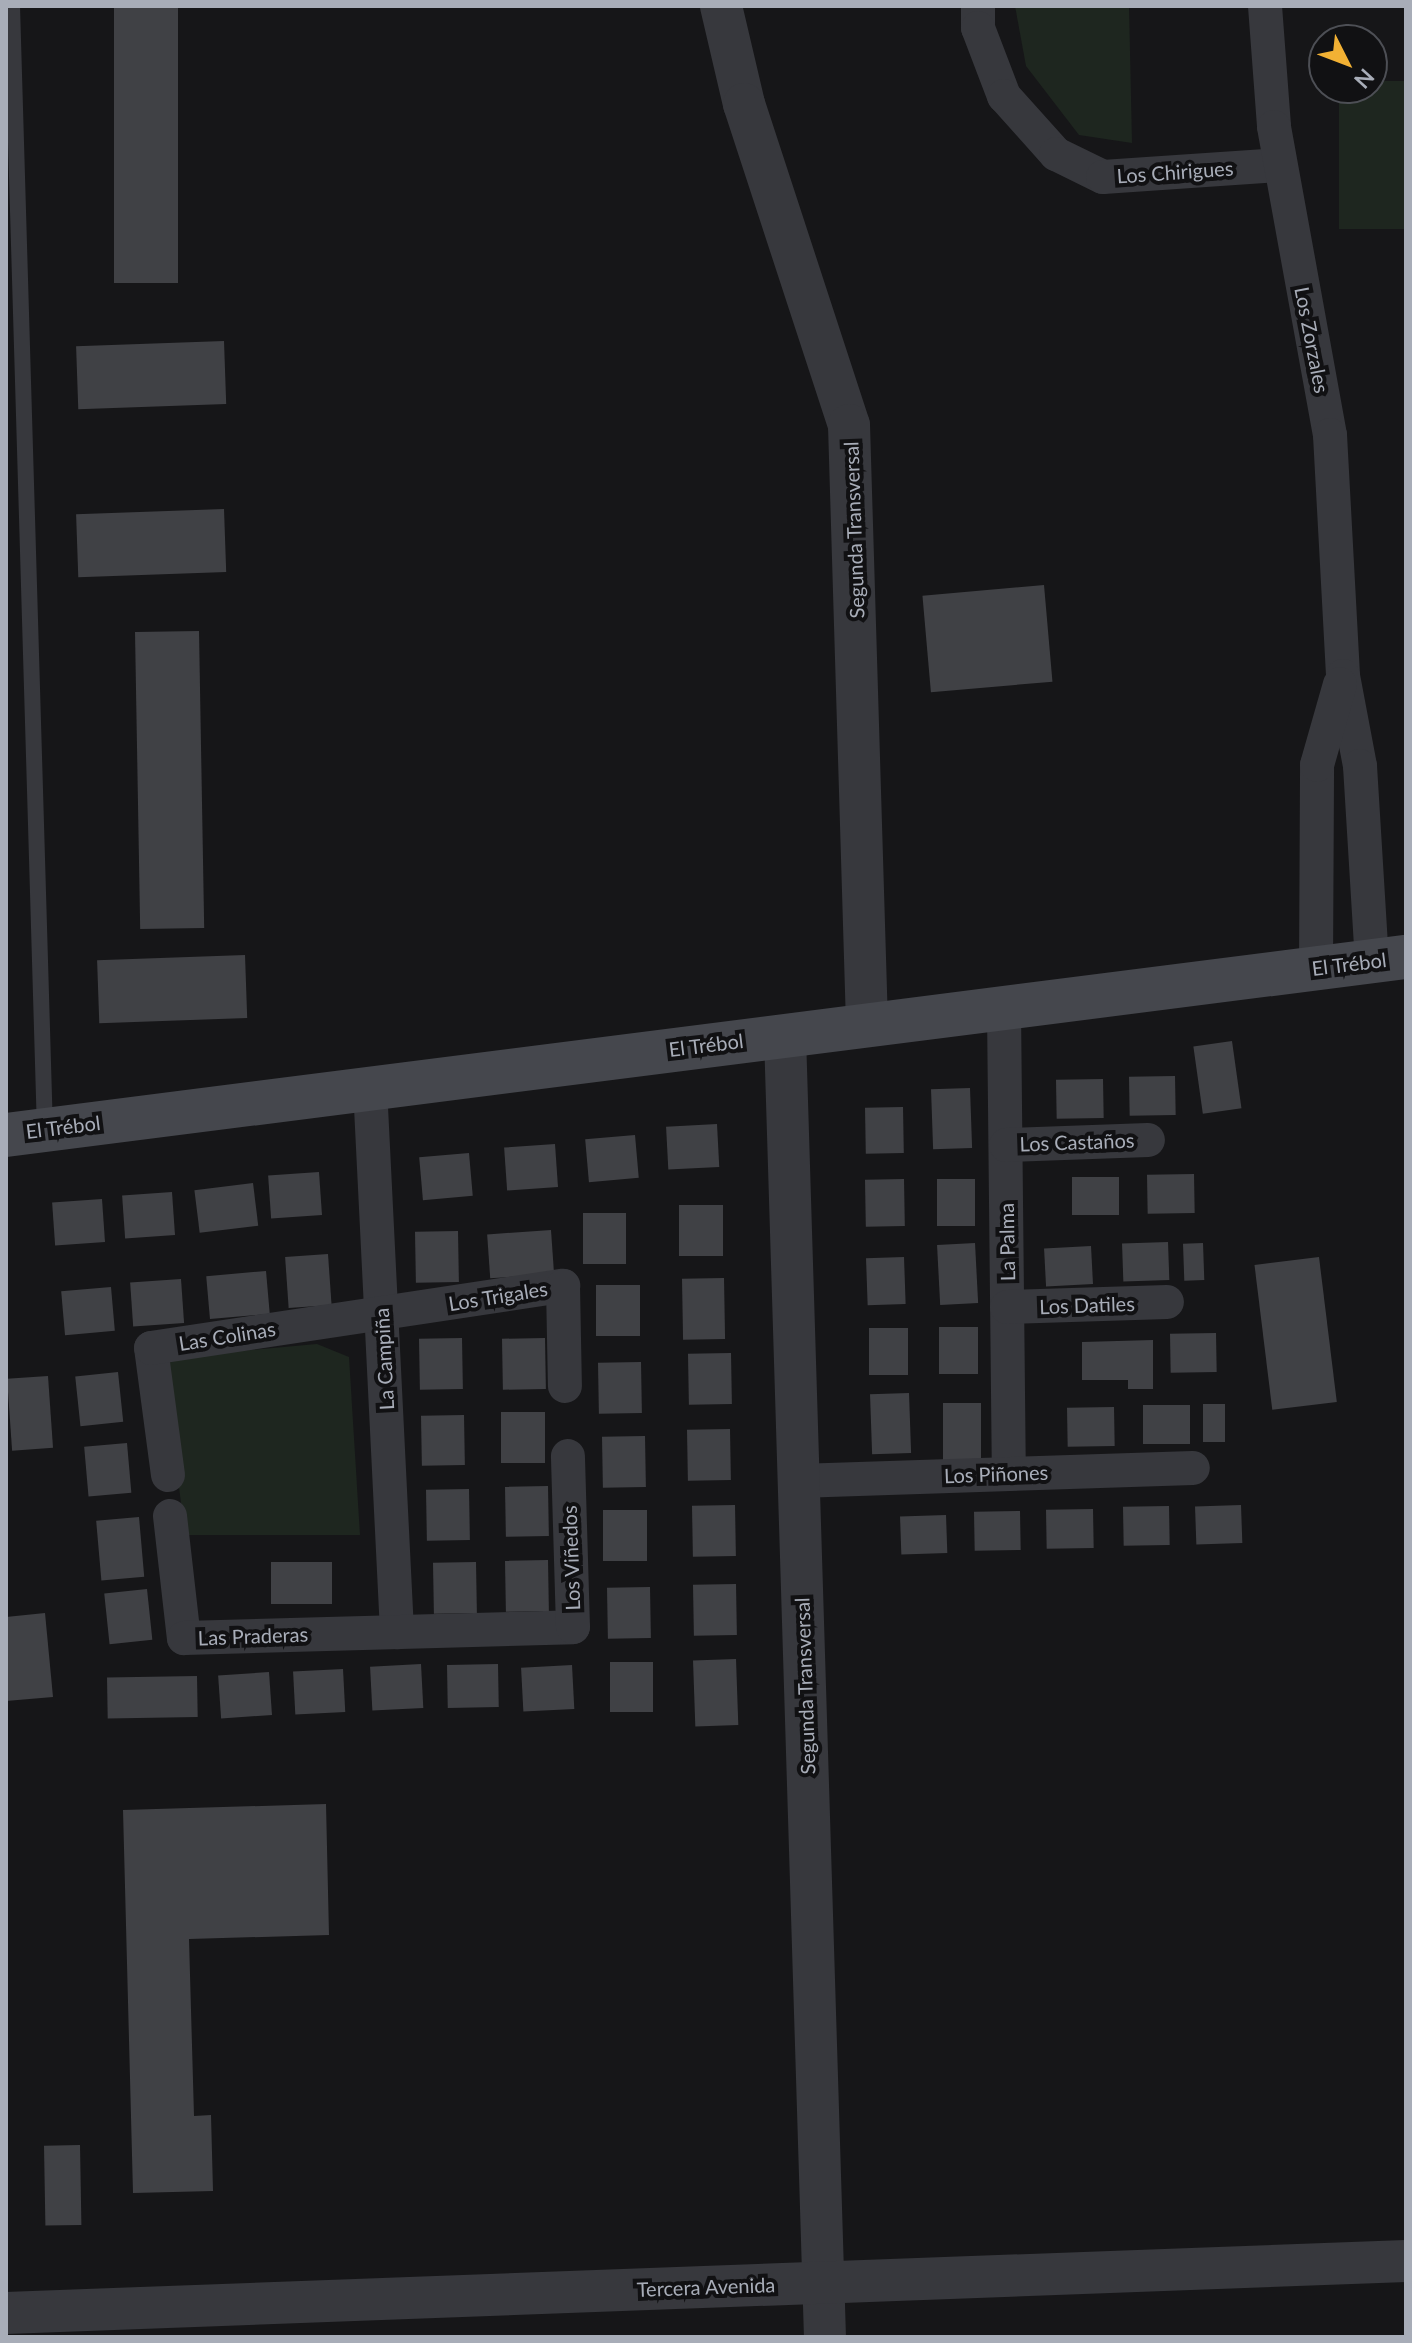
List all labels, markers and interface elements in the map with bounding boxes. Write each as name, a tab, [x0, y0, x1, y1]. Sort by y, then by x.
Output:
north arrow	[1308, 24, 1388, 104]
text: N	[1349, 64, 1380, 94]
street label: Los Chirigues	[1116, 156, 1234, 188]
street label: Los Zorzales	[1290, 285, 1334, 395]
street label: Segunda Transversal	[839, 441, 869, 619]
street label: El Trébol	[1310, 947, 1388, 981]
street label: El Trébol	[667, 1028, 745, 1062]
street label: El Trébol	[24, 1110, 102, 1144]
street label: Los Castaños	[1019, 1128, 1135, 1156]
street label: La Palma	[994, 1203, 1020, 1281]
street label: Los Trigales	[446, 1276, 550, 1316]
street label: Los Datiles	[1039, 1291, 1135, 1319]
street label: La Campiña	[369, 1307, 399, 1411]
street label: Las Colinas	[177, 1317, 277, 1355]
street label: Los Piñones	[943, 1460, 1049, 1488]
street label: Los Viñedos	[557, 1505, 585, 1611]
street label: Segunda Transversal	[790, 1597, 820, 1775]
street label: Las Praderas	[197, 1622, 309, 1650]
street label: Tercera Avenida	[636, 2273, 776, 2301]

